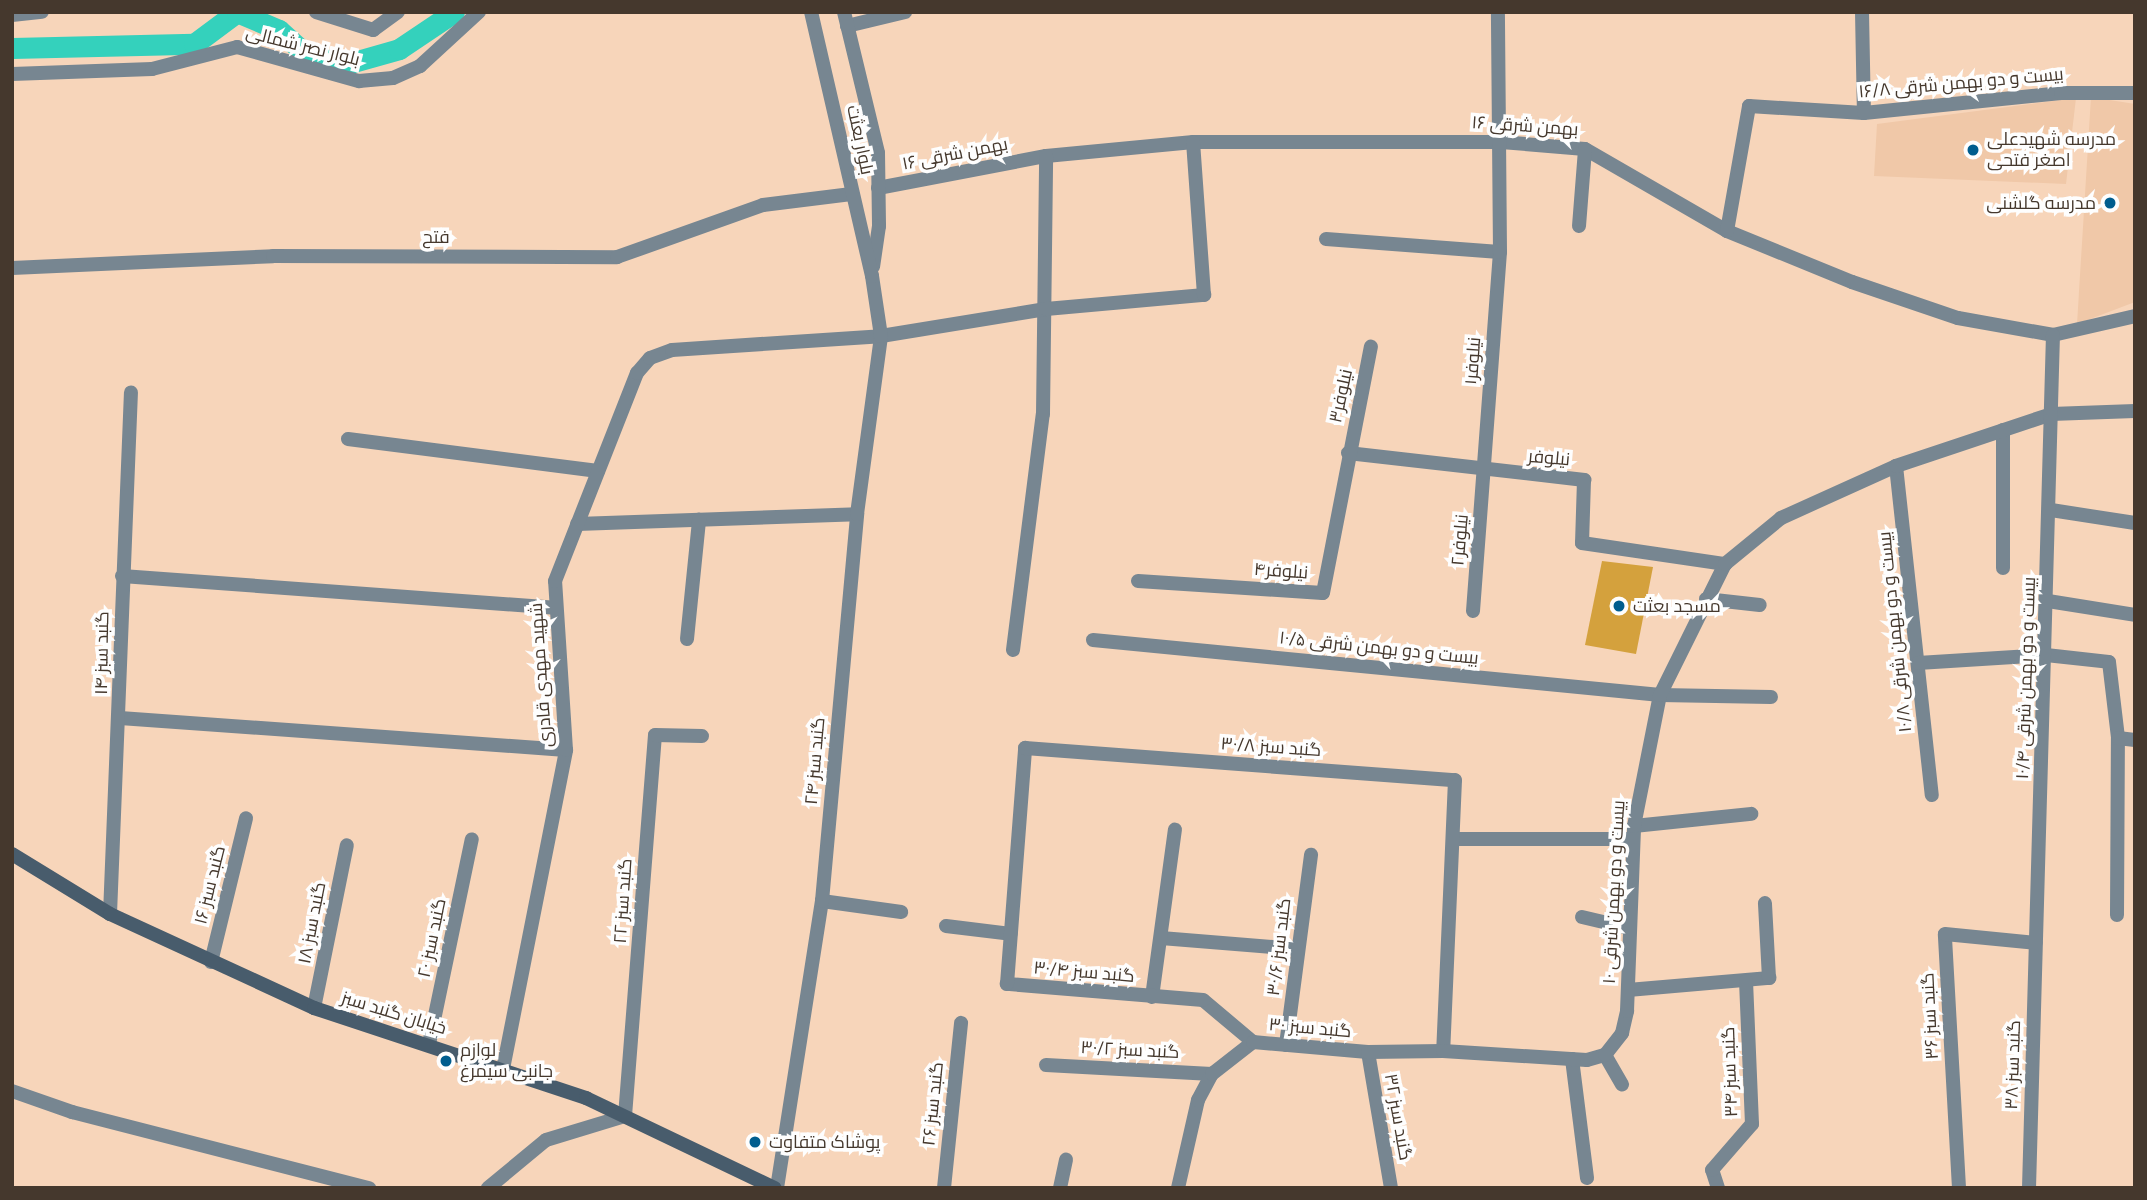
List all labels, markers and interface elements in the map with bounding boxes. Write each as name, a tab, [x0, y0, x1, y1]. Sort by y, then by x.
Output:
street label: بلوار نصر شمالی	[244, 21, 362, 71]
street label: بیست و دو بهمن شرقی ۱۶/۸	[1857, 63, 2065, 103]
street label: بلوار بعثت	[842, 103, 878, 177]
street label: بهمن شرقی ۱۶	[1471, 111, 1579, 141]
place label: مدرسه شهیدعلی اصغر فتحی	[1987, 129, 2116, 172]
street label: بهمن شرقی ۱۶	[900, 133, 1010, 175]
marker: مدرسه شهیدعلی اصغر فتحی	[1965, 142, 1981, 158]
place label: مدرسه گلشنی	[1986, 192, 2096, 214]
marker: مدرسه گلشنی	[2102, 195, 2118, 211]
street label: فتح	[422, 226, 450, 248]
street label: نیلوفر۱	[1461, 336, 1485, 386]
street label: نیلوفر۳	[1325, 367, 1357, 425]
street label: نیلوفر	[1527, 445, 1571, 471]
street label: نیلوفر۲	[1447, 513, 1473, 567]
street label: بیست و دو بهمن شرقی ۱۰/۸	[1874, 530, 1916, 734]
street label: نیلوفر۴	[1253, 558, 1309, 584]
street label: بیست و دو بهمن شرقی ۱۰/۴	[2012, 576, 2040, 780]
place label: مسجد بعثت	[1633, 595, 1721, 617]
marker: مسجد بعثت	[1611, 598, 1627, 614]
street label: شهید مهدی قادری	[525, 602, 557, 748]
street label: گنبد سبز ۱۴	[90, 611, 114, 695]
street label: بیست و دو بهمن شرقی ۱۰/۵	[1278, 627, 1480, 669]
street label: گنبد سبز ۲۴	[800, 716, 830, 806]
street label: گنبد سبز ۳۰/۸	[1220, 733, 1322, 761]
street label: بیست و دو بهمن شرقی ۱۰	[1598, 800, 1630, 984]
street label: گنبد سبز ۱۶	[190, 843, 230, 927]
street label: گنبد سبز ۲۲	[609, 858, 637, 944]
street label: گنبد سبز ۱۸	[293, 880, 331, 966]
street label: گنبد سبز ۲۰	[413, 897, 451, 979]
street label: گنبد سبز ۳۰/۶	[1262, 897, 1296, 997]
street label: گنبد سبز ۳۰/۴	[1033, 957, 1135, 987]
street label: گنبد سبز ۳۶	[1917, 972, 1943, 1060]
street label: خیابان گنبد سبز	[339, 987, 449, 1039]
street label: گنبد سبز ۳۰	[1268, 1014, 1352, 1042]
street label: گنبد سبز ۳۸	[2001, 1020, 2025, 1110]
street label: گنبد سبز ۳۴	[1718, 1026, 1742, 1118]
street label: گنبد سبز ۳۰/۲	[1080, 1037, 1180, 1063]
place label: لوازم جانبی سیمرغ	[460, 1040, 553, 1082]
marker: لوازم جانبی سیمرغ	[438, 1053, 454, 1069]
street label: گنبد سبز ۲۶	[918, 1061, 948, 1147]
street label: گنبد سبز ۳۲	[1380, 1072, 1416, 1162]
place label: پوشاک متفاوت	[769, 1131, 880, 1153]
marker: پوشاک متفاوت	[747, 1134, 763, 1150]

